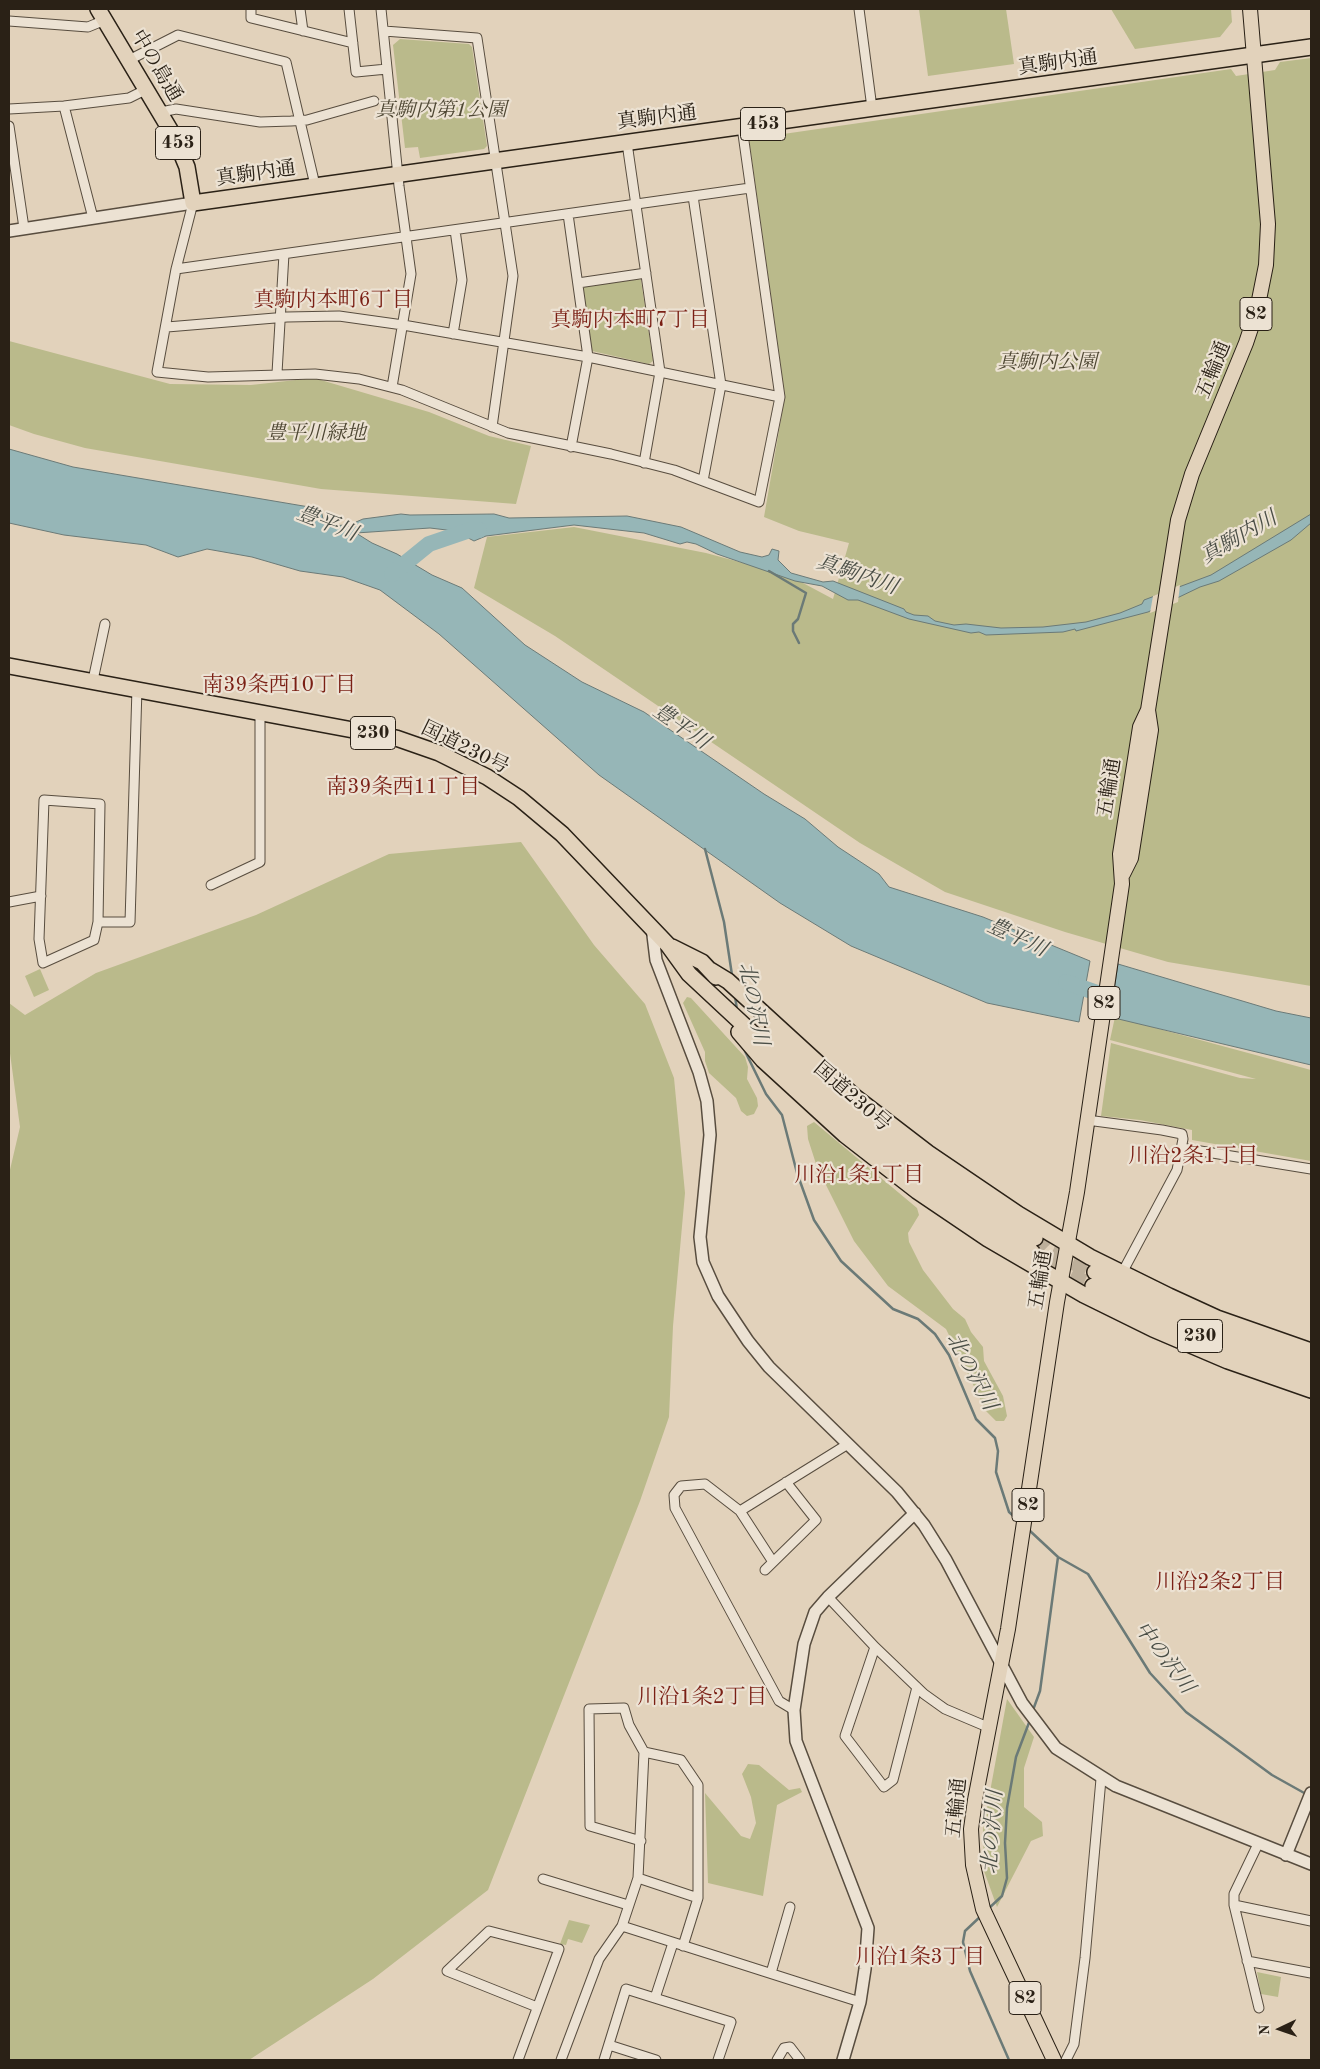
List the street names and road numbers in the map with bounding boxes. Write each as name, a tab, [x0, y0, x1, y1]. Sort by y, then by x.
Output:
street label: 中の島通	[125, 26, 187, 106]
street label: 真駒内通	[1017, 46, 1099, 80]
street label: 真駒内通	[616, 101, 698, 135]
road number: 453	[740, 108, 786, 140]
road number: 453	[156, 126, 200, 160]
street label: 真駒内通	[215, 157, 297, 191]
road number: 82	[1240, 298, 1272, 330]
street label: 五輪通	[1192, 338, 1236, 402]
road number: 230	[350, 716, 396, 750]
street label: 国道230号	[417, 716, 513, 780]
street label: 五輪通	[1093, 756, 1127, 820]
road number: 82	[1088, 986, 1120, 1020]
street label: 国道230号	[808, 1057, 896, 1137]
street label: 五輪通	[1024, 1248, 1058, 1312]
road number: 230	[1178, 1320, 1222, 1352]
road number: 82	[1012, 1488, 1044, 1522]
street label: 五輪通	[942, 1777, 972, 1839]
road number: 82	[1009, 1982, 1041, 2015]

